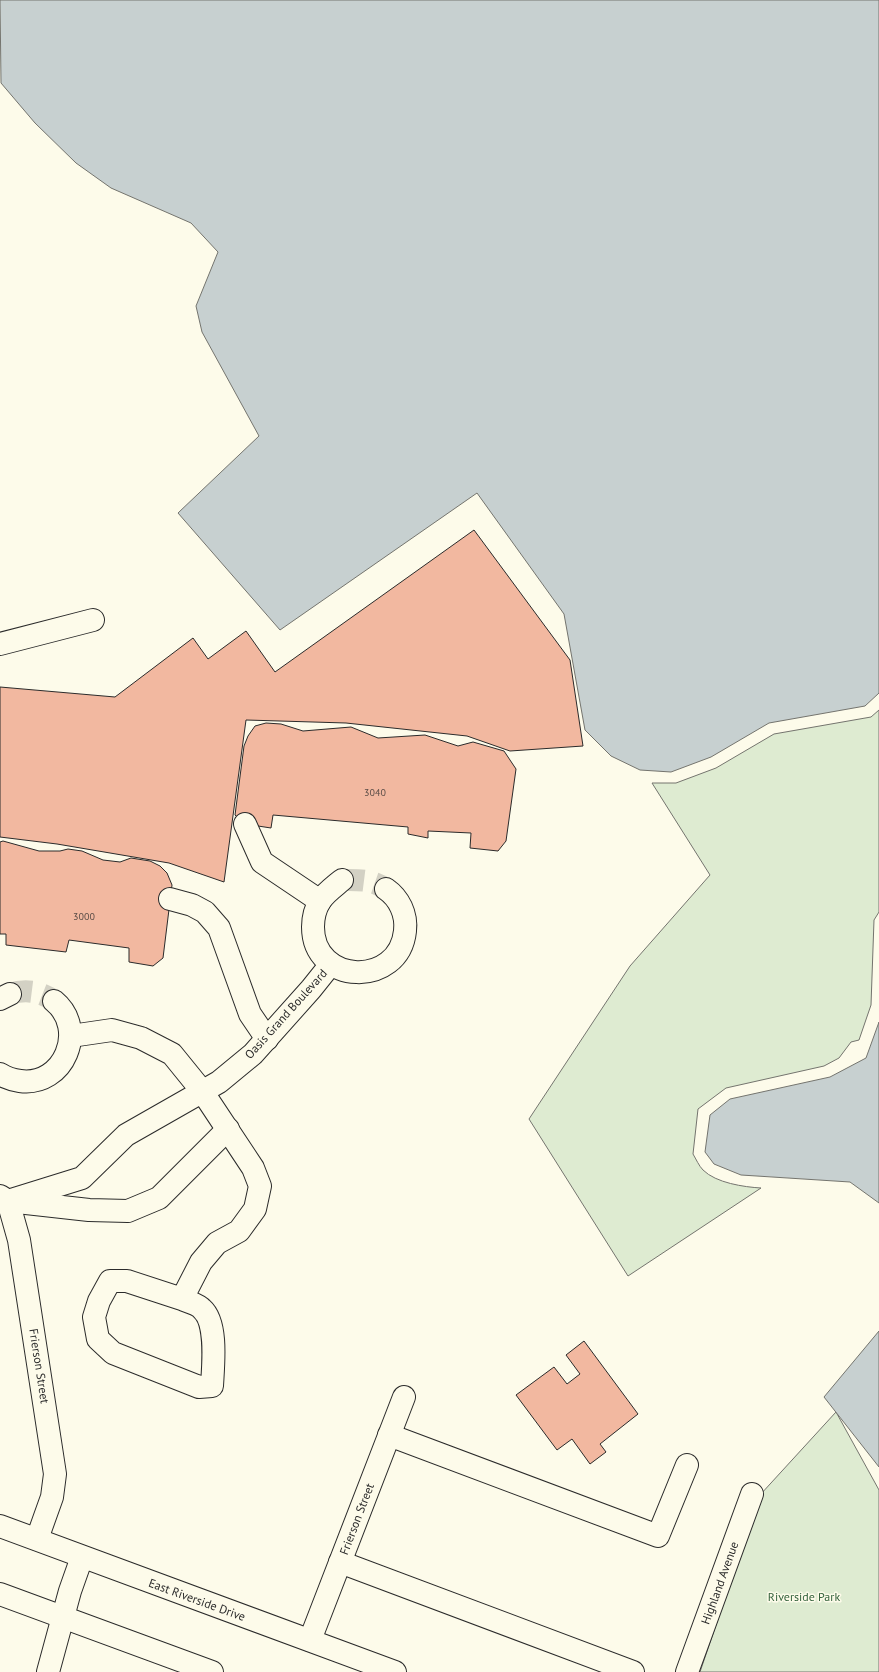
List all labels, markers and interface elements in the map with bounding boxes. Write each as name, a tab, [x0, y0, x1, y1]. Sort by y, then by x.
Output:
house number: 3040	[364, 786, 386, 799]
house number: 3000	[73, 910, 95, 923]
street label: Oasis Grand Boulevard	[241, 966, 330, 1062]
street label: Frierson Street	[26, 1327, 53, 1404]
street label: Frierson Street	[336, 1481, 377, 1557]
street label: Highland Avenue	[698, 1539, 741, 1626]
street label: East Riverside Drive	[147, 1575, 248, 1624]
park label: Riverside Park	[768, 1589, 840, 1604]

